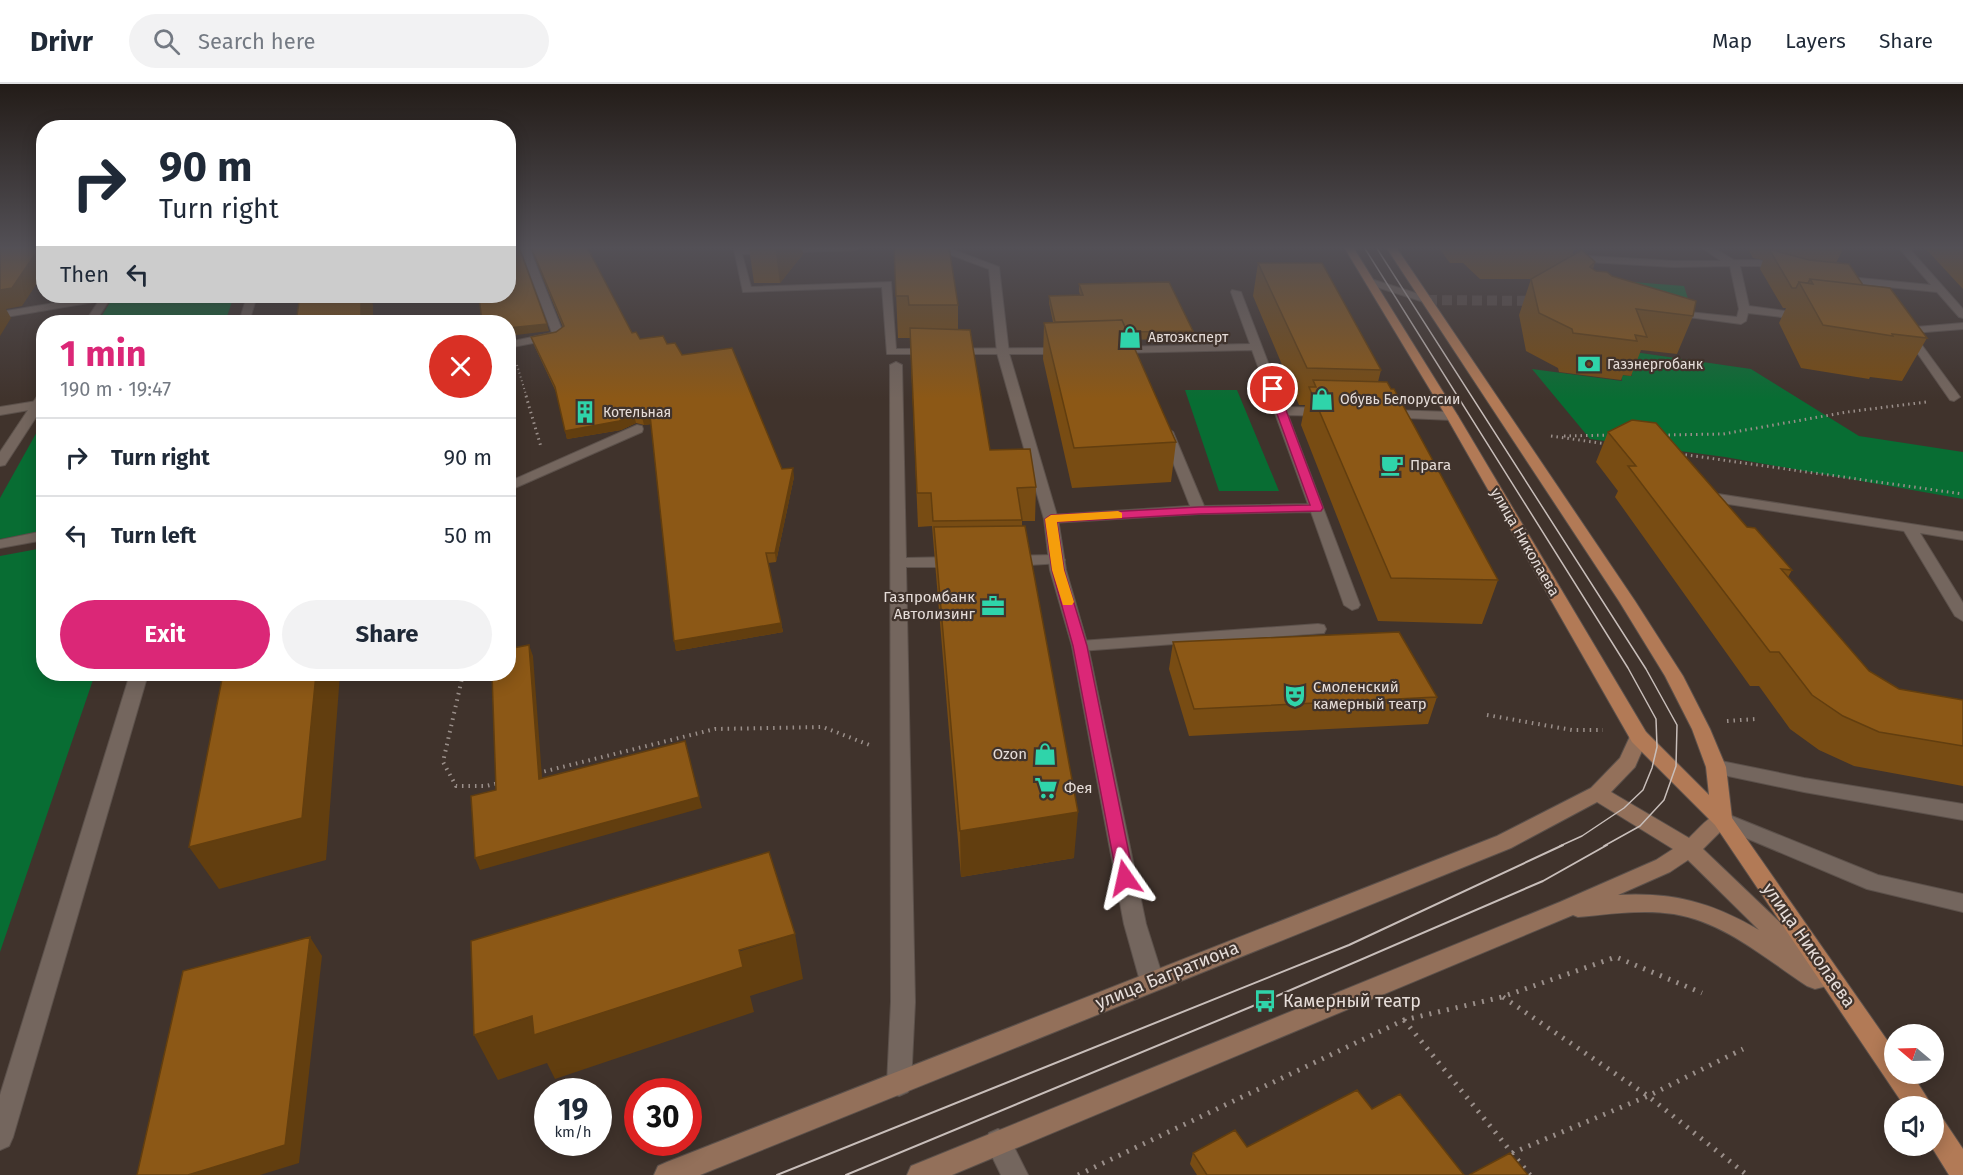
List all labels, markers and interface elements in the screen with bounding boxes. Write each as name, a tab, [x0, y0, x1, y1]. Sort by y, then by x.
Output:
search box	[129, 14, 549, 68]
text: Drivr	[30, 25, 93, 58]
icon: search	[150, 25, 183, 58]
text: Search here	[198, 28, 315, 55]
text: Map	[1712, 28, 1752, 54]
text: Layers	[1785, 28, 1846, 54]
text: Share	[1879, 28, 1933, 54]
text: 90 m	[159, 142, 253, 192]
icon: right	[60, 144, 138, 222]
text: Turn right	[159, 193, 279, 225]
icon: left	[121, 258, 154, 291]
text: Then	[60, 261, 109, 288]
shop icon: Автоэксперт	[1117, 324, 1143, 350]
place label: Автоэксперт	[1148, 329, 1229, 346]
text: 1 min	[60, 332, 147, 376]
button: close	[429, 335, 492, 398]
bank icon: Газэнергобанк	[1576, 351, 1602, 377]
place label: Газэнергобанк	[1607, 356, 1704, 373]
pin	[1247, 363, 1298, 414]
icon: arrive	[1256, 372, 1289, 405]
text: 190 m · 19:47	[60, 377, 171, 401]
shop icon: Обувь Белоруссии	[1309, 386, 1335, 412]
place label: Обувь Белоруссии	[1340, 391, 1460, 408]
building icon: Котельная	[572, 399, 598, 425]
place label: Котельная	[603, 404, 671, 421]
icon: right	[60, 441, 93, 474]
text: Turn right	[111, 444, 210, 471]
text: 90 m	[443, 444, 492, 471]
cafe icon: Прага	[1379, 452, 1405, 478]
place label: Прага	[1410, 456, 1451, 474]
street label: улица Николаева	[1487, 484, 1563, 600]
icon: left	[60, 519, 93, 552]
text: Turn left	[111, 522, 196, 549]
text: 50 m	[444, 522, 492, 549]
place label: Газпромбанк Автолизинг	[883, 588, 976, 623]
office icon: Газпромбанк Автолизинг	[980, 593, 1006, 619]
button: Exit	[60, 600, 270, 669]
button: Share	[282, 600, 492, 669]
place label: Смоленский камерный театр	[1313, 678, 1427, 713]
theatre icon: Смоленский камерный театр	[1282, 683, 1308, 709]
shop icon: Ozon	[1032, 741, 1058, 767]
place label: Ozon	[993, 745, 1027, 763]
supermarket icon: Фея	[1033, 775, 1059, 801]
place label: Фея	[1064, 779, 1093, 797]
position arrow	[1093, 846, 1157, 910]
street label: улица Николаева	[1758, 878, 1860, 1012]
street label: улица Багратиона	[1092, 936, 1242, 1014]
bus stop icon: Камерный театр	[1252, 988, 1278, 1014]
place label: Камерный театр	[1283, 990, 1421, 1012]
north arrow	[1884, 1024, 1944, 1084]
map controls	[1884, 1024, 1944, 1156]
speed limit sign: 30	[624, 1078, 702, 1156]
text: 19	[558, 1092, 588, 1128]
button: sound	[1884, 1096, 1944, 1156]
text: km/h	[554, 1123, 592, 1141]

